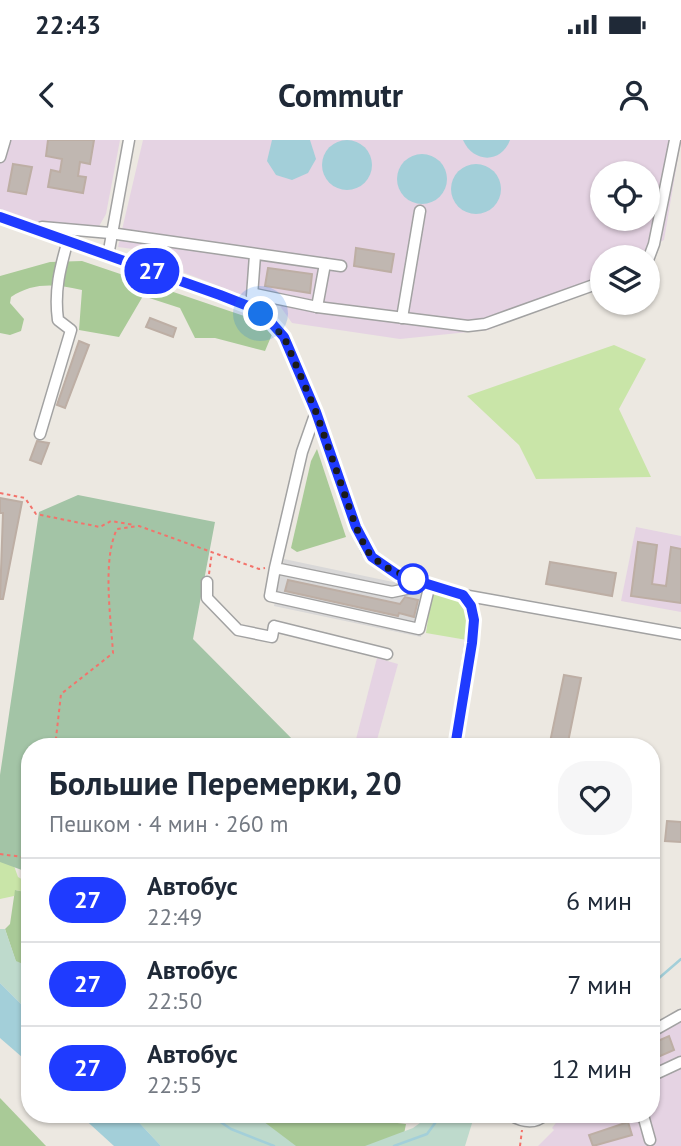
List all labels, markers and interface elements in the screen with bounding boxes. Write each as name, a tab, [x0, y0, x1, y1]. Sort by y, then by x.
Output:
text: 22:43	[35, 8, 101, 41]
text: Commutr	[278, 74, 403, 116]
icon: back	[28, 76, 66, 114]
icon: person	[615, 76, 653, 114]
map controls	[590, 161, 660, 315]
button: locate	[590, 161, 660, 231]
button: layers	[590, 245, 660, 315]
line badge: 27	[120, 248, 184, 294]
text: 27	[138, 255, 166, 286]
your location	[243, 296, 278, 331]
unlabelled marker	[398, 564, 428, 594]
text: Большие Перемерки, 20	[49, 761, 402, 804]
button: heart	[558, 761, 632, 835]
text: Пешком · 4 мин · 260 m	[49, 809, 288, 838]
text: Автобус	[147, 869, 238, 902]
text: 27	[74, 884, 101, 915]
text: 6 мин	[566, 884, 632, 917]
text: 22:49	[147, 902, 202, 931]
text: Автобус	[147, 953, 238, 986]
text: 27	[74, 968, 101, 999]
text: 7 мин	[567, 968, 632, 1001]
text: 22:50	[147, 986, 202, 1015]
text: Автобус	[147, 1037, 238, 1070]
text: 27	[74, 1052, 101, 1083]
text: 12 мин	[552, 1052, 632, 1085]
text: 22:55	[147, 1070, 202, 1099]

